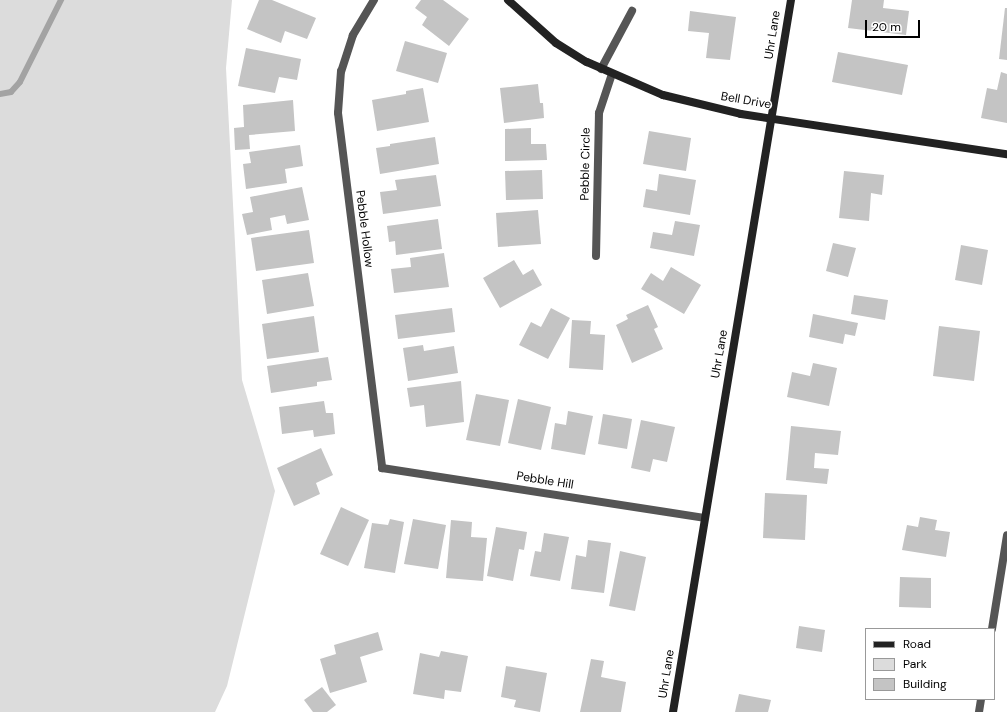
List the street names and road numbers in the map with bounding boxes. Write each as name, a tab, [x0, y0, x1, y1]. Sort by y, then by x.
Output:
street label: Uhr Lane	[762, 10, 784, 60]
street label: Bell Drive	[720, 89, 772, 113]
street label: Pebble Circle	[578, 127, 594, 201]
street label: Pebble Hollow	[352, 190, 376, 268]
street label: Uhr Lane	[709, 329, 731, 379]
street label: Pebble Hill	[515, 469, 575, 493]
street label: Uhr Lane	[656, 649, 678, 699]

